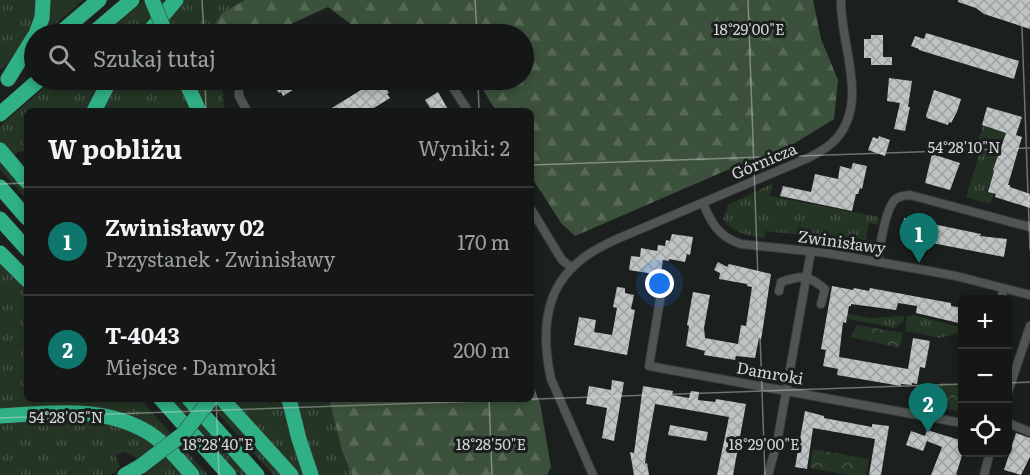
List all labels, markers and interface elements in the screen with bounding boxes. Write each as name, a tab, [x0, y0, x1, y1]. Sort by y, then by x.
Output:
text: 18°29'00"E	[714, 17, 784, 40]
search box	[24, 24, 534, 90]
icon: search	[45, 41, 78, 74]
text: Szukaj tutaj	[93, 41, 216, 74]
text: W pobliżu	[48, 128, 182, 167]
text: Wyniki: 2	[418, 132, 510, 162]
street label: Górnicza	[727, 135, 800, 185]
text: 54°28'10"N	[927, 135, 1001, 158]
text: Zwinisławy 02	[105, 210, 264, 243]
pin: 1	[900, 214, 938, 263]
street label: Zwinisławy	[797, 223, 888, 259]
text: 1	[63, 226, 72, 256]
text: 170 m	[457, 226, 510, 256]
text: Przystanek · Zwinisławy	[105, 243, 335, 273]
your location	[645, 269, 674, 298]
map controls	[958, 295, 1012, 457]
button: +	[958, 295, 1012, 349]
text: T-4043	[105, 318, 180, 351]
text: 2	[62, 334, 73, 364]
text: 200 m	[453, 334, 510, 364]
button: −	[958, 349, 1012, 403]
text: Miejsce · Damroki	[105, 351, 277, 381]
street label: Damroki	[735, 354, 806, 390]
pin: 2	[908, 384, 948, 433]
button: locate	[958, 403, 1012, 457]
text: 54°28'05"N	[29, 405, 103, 428]
text: 18°28'40"E	[183, 432, 253, 455]
text: 18°28'50"E	[456, 432, 526, 455]
text: 18°29'00"E	[729, 432, 799, 455]

